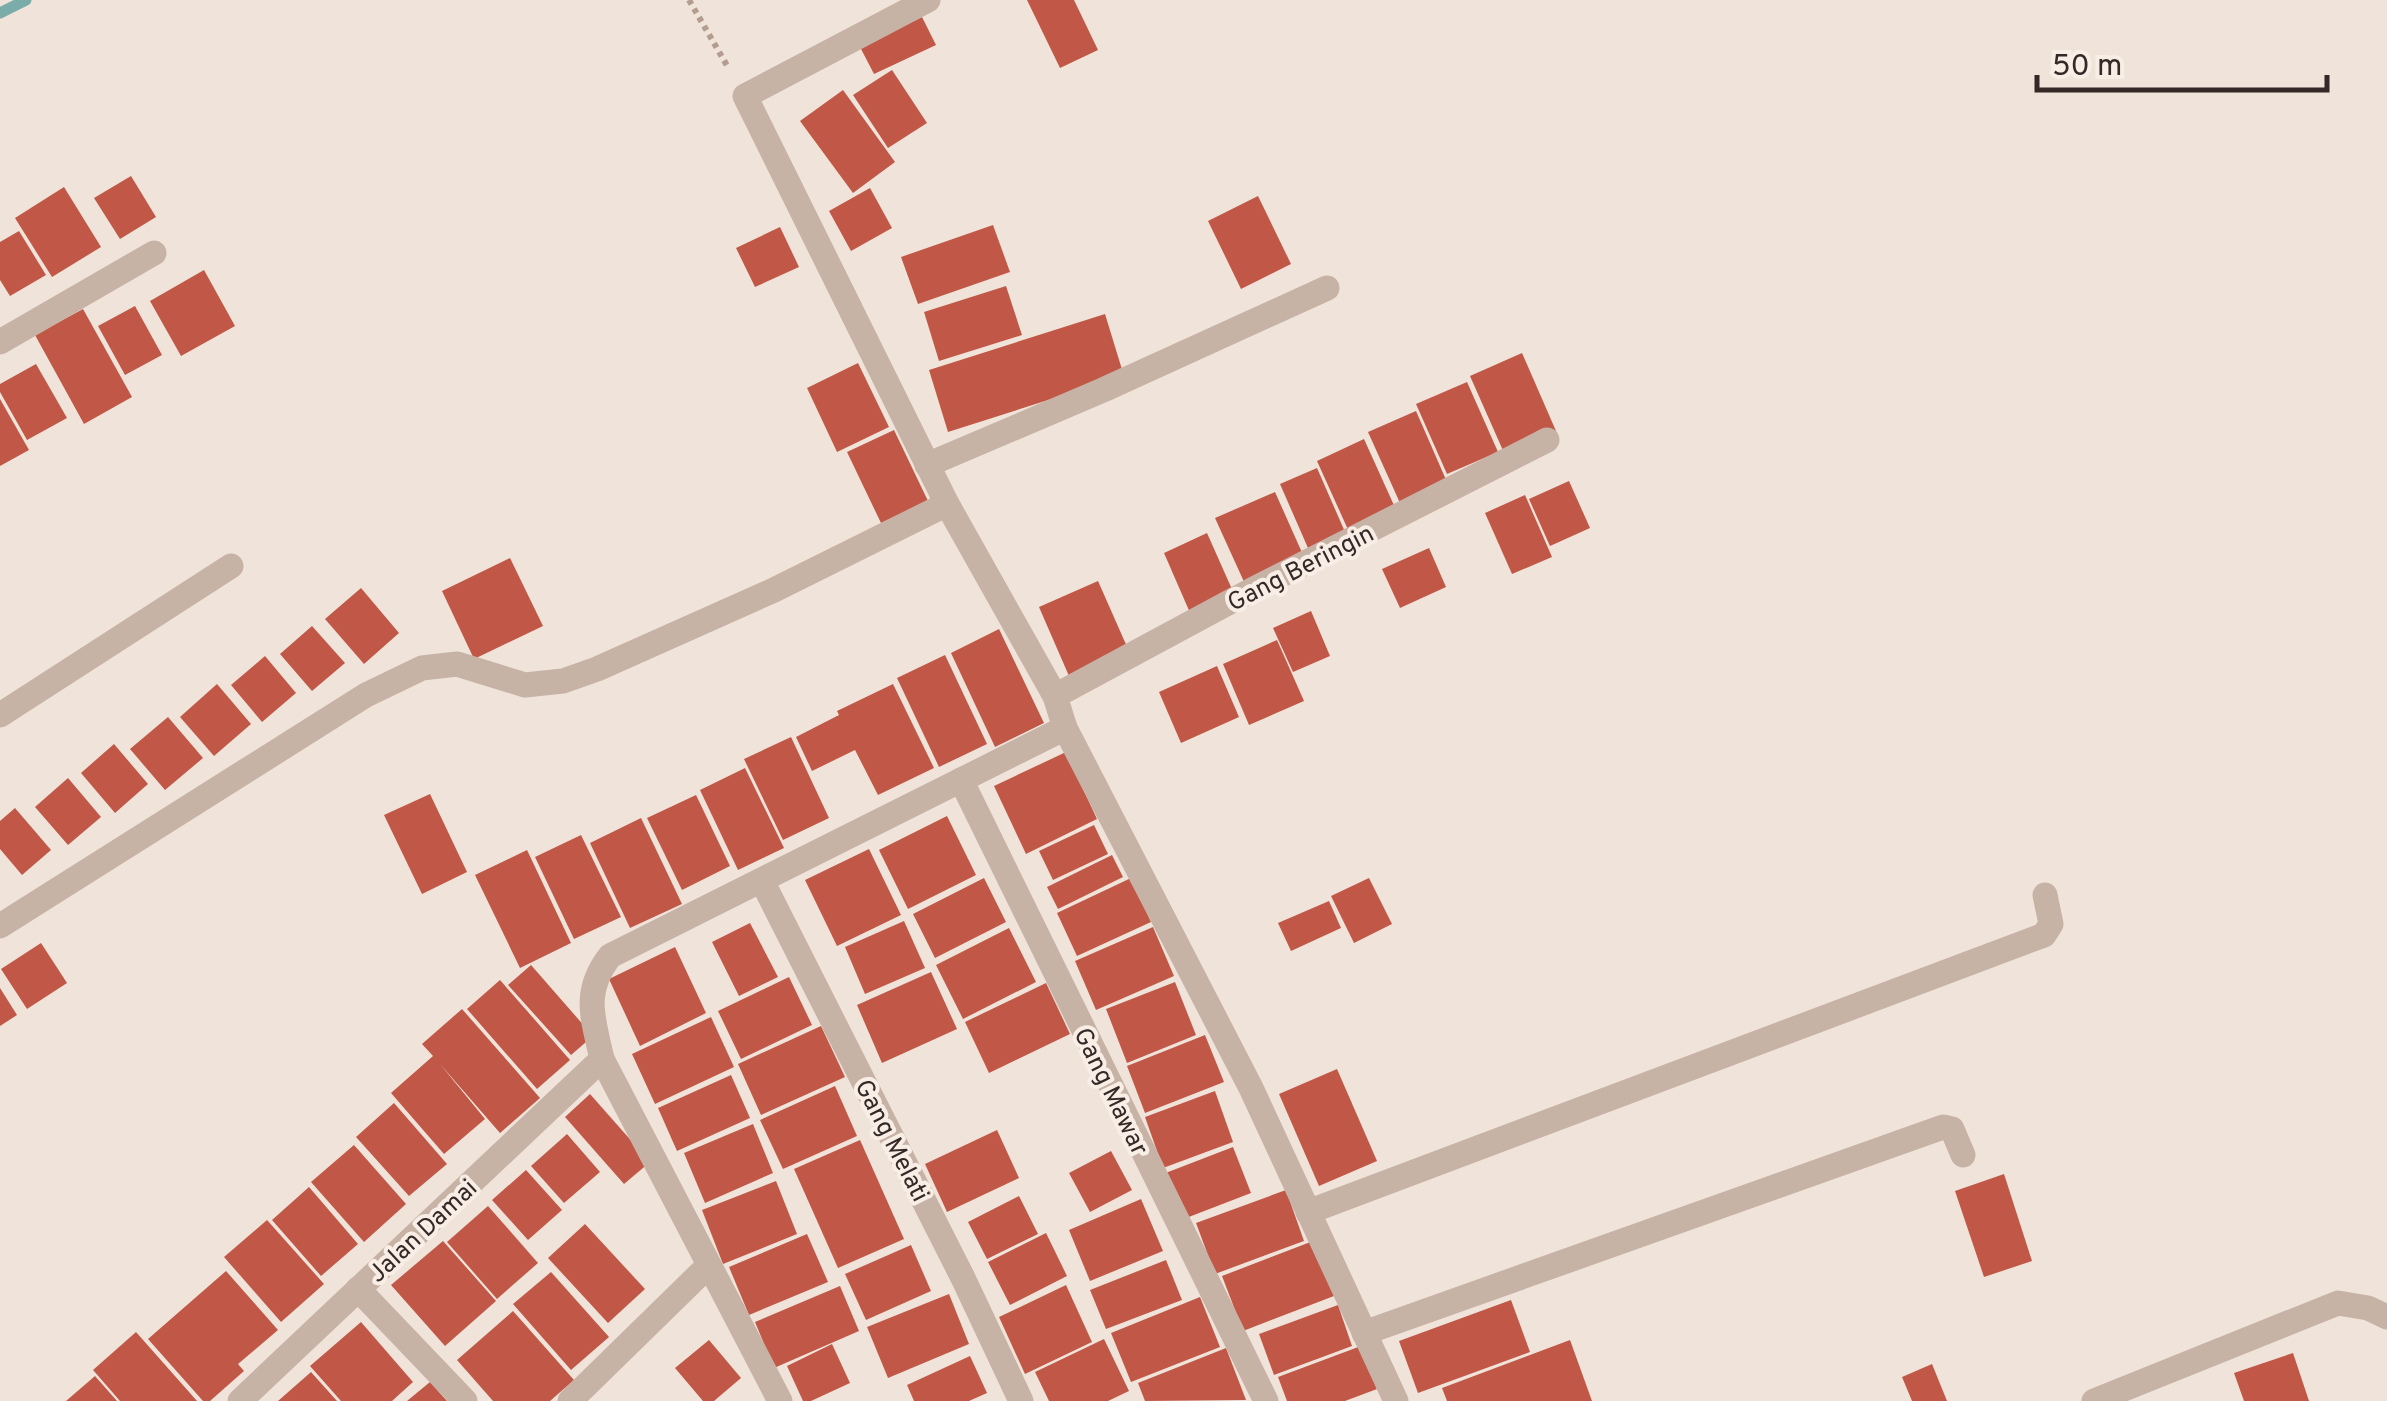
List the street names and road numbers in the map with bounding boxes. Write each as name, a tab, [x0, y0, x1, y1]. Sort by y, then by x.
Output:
street label: Gang Beringin	[1223, 519, 1380, 620]
street label: Gang Mawar	[1065, 1023, 1154, 1162]
street label: Gang Melati	[846, 1075, 935, 1208]
street label: Jalan Damai	[363, 1174, 485, 1291]

